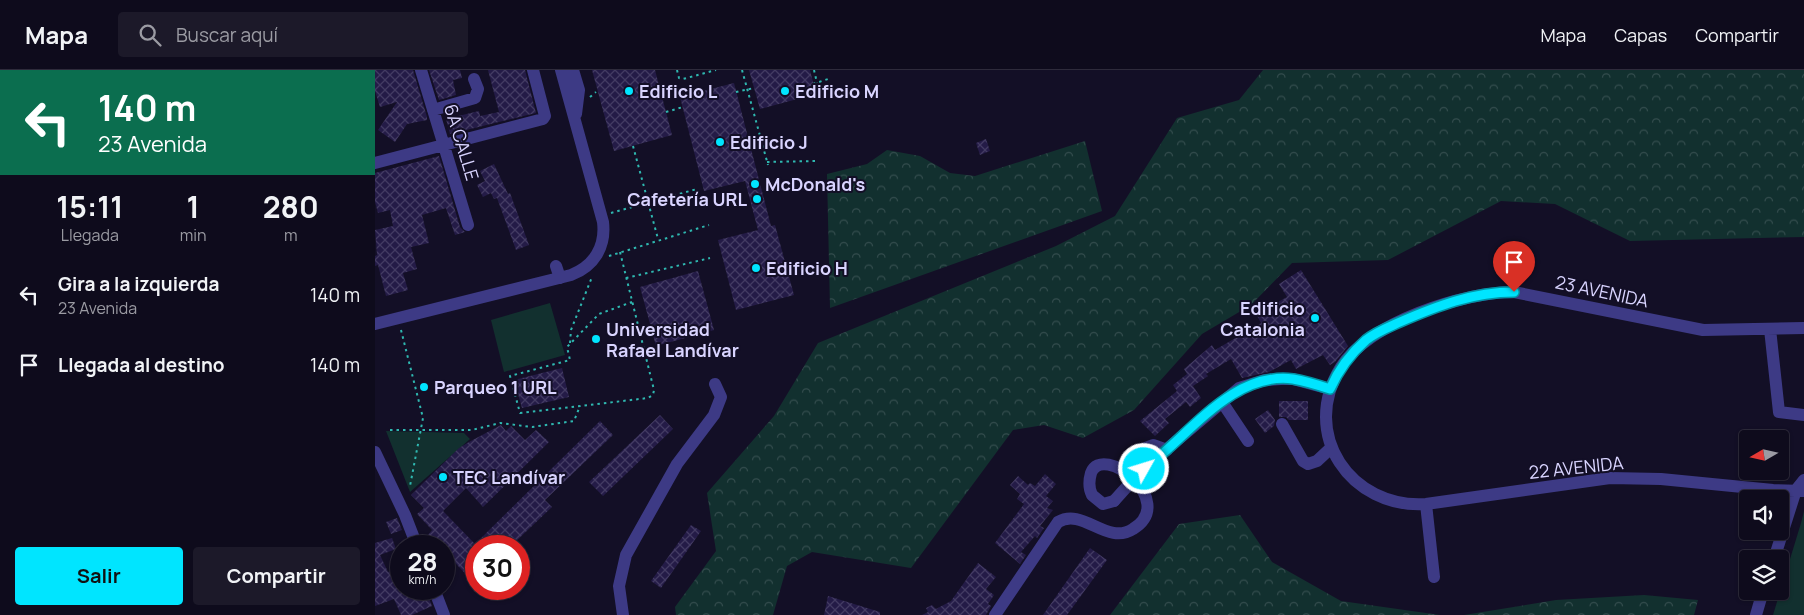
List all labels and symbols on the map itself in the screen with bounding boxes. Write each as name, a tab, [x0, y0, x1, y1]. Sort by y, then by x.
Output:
place label: Edificio L	[639, 79, 718, 103]
place label: Edificio M	[795, 79, 879, 103]
marker: Edificio L	[623, 85, 635, 97]
marker: Edificio M	[779, 85, 791, 97]
street label: 6A CALLE	[439, 101, 485, 183]
place label: Edificio J	[730, 130, 808, 154]
marker: Edificio J	[714, 136, 726, 148]
place label: McDonald's	[765, 172, 866, 196]
marker: McDonald's	[749, 178, 761, 190]
place label: Cafetería URL	[627, 187, 747, 211]
marker: Cafetería URL	[751, 193, 763, 205]
pin	[1493, 241, 1535, 292]
place label: Edificio H	[766, 256, 848, 280]
marker: Edificio H	[750, 262, 762, 274]
street label: 23 AVENIDA	[1553, 269, 1651, 313]
place label: Edificio Catalonia	[1220, 296, 1305, 341]
marker: Edificio Catalonia	[1309, 312, 1321, 324]
place label: Universidad Rafael Landívar	[606, 317, 739, 362]
marker: Universidad Rafael Landívar	[590, 333, 602, 345]
place label: Parqueo 1 URL	[434, 375, 557, 399]
marker: Parqueo 1 URL	[418, 381, 430, 393]
north arrow	[1739, 430, 1789, 480]
position arrow	[1117, 442, 1169, 494]
street label: 22 AVENIDA	[1527, 450, 1625, 484]
place label: TEC Landívar	[453, 465, 565, 489]
marker: TEC Landívar	[437, 471, 449, 483]
speed limit sign: 30	[465, 535, 530, 600]

